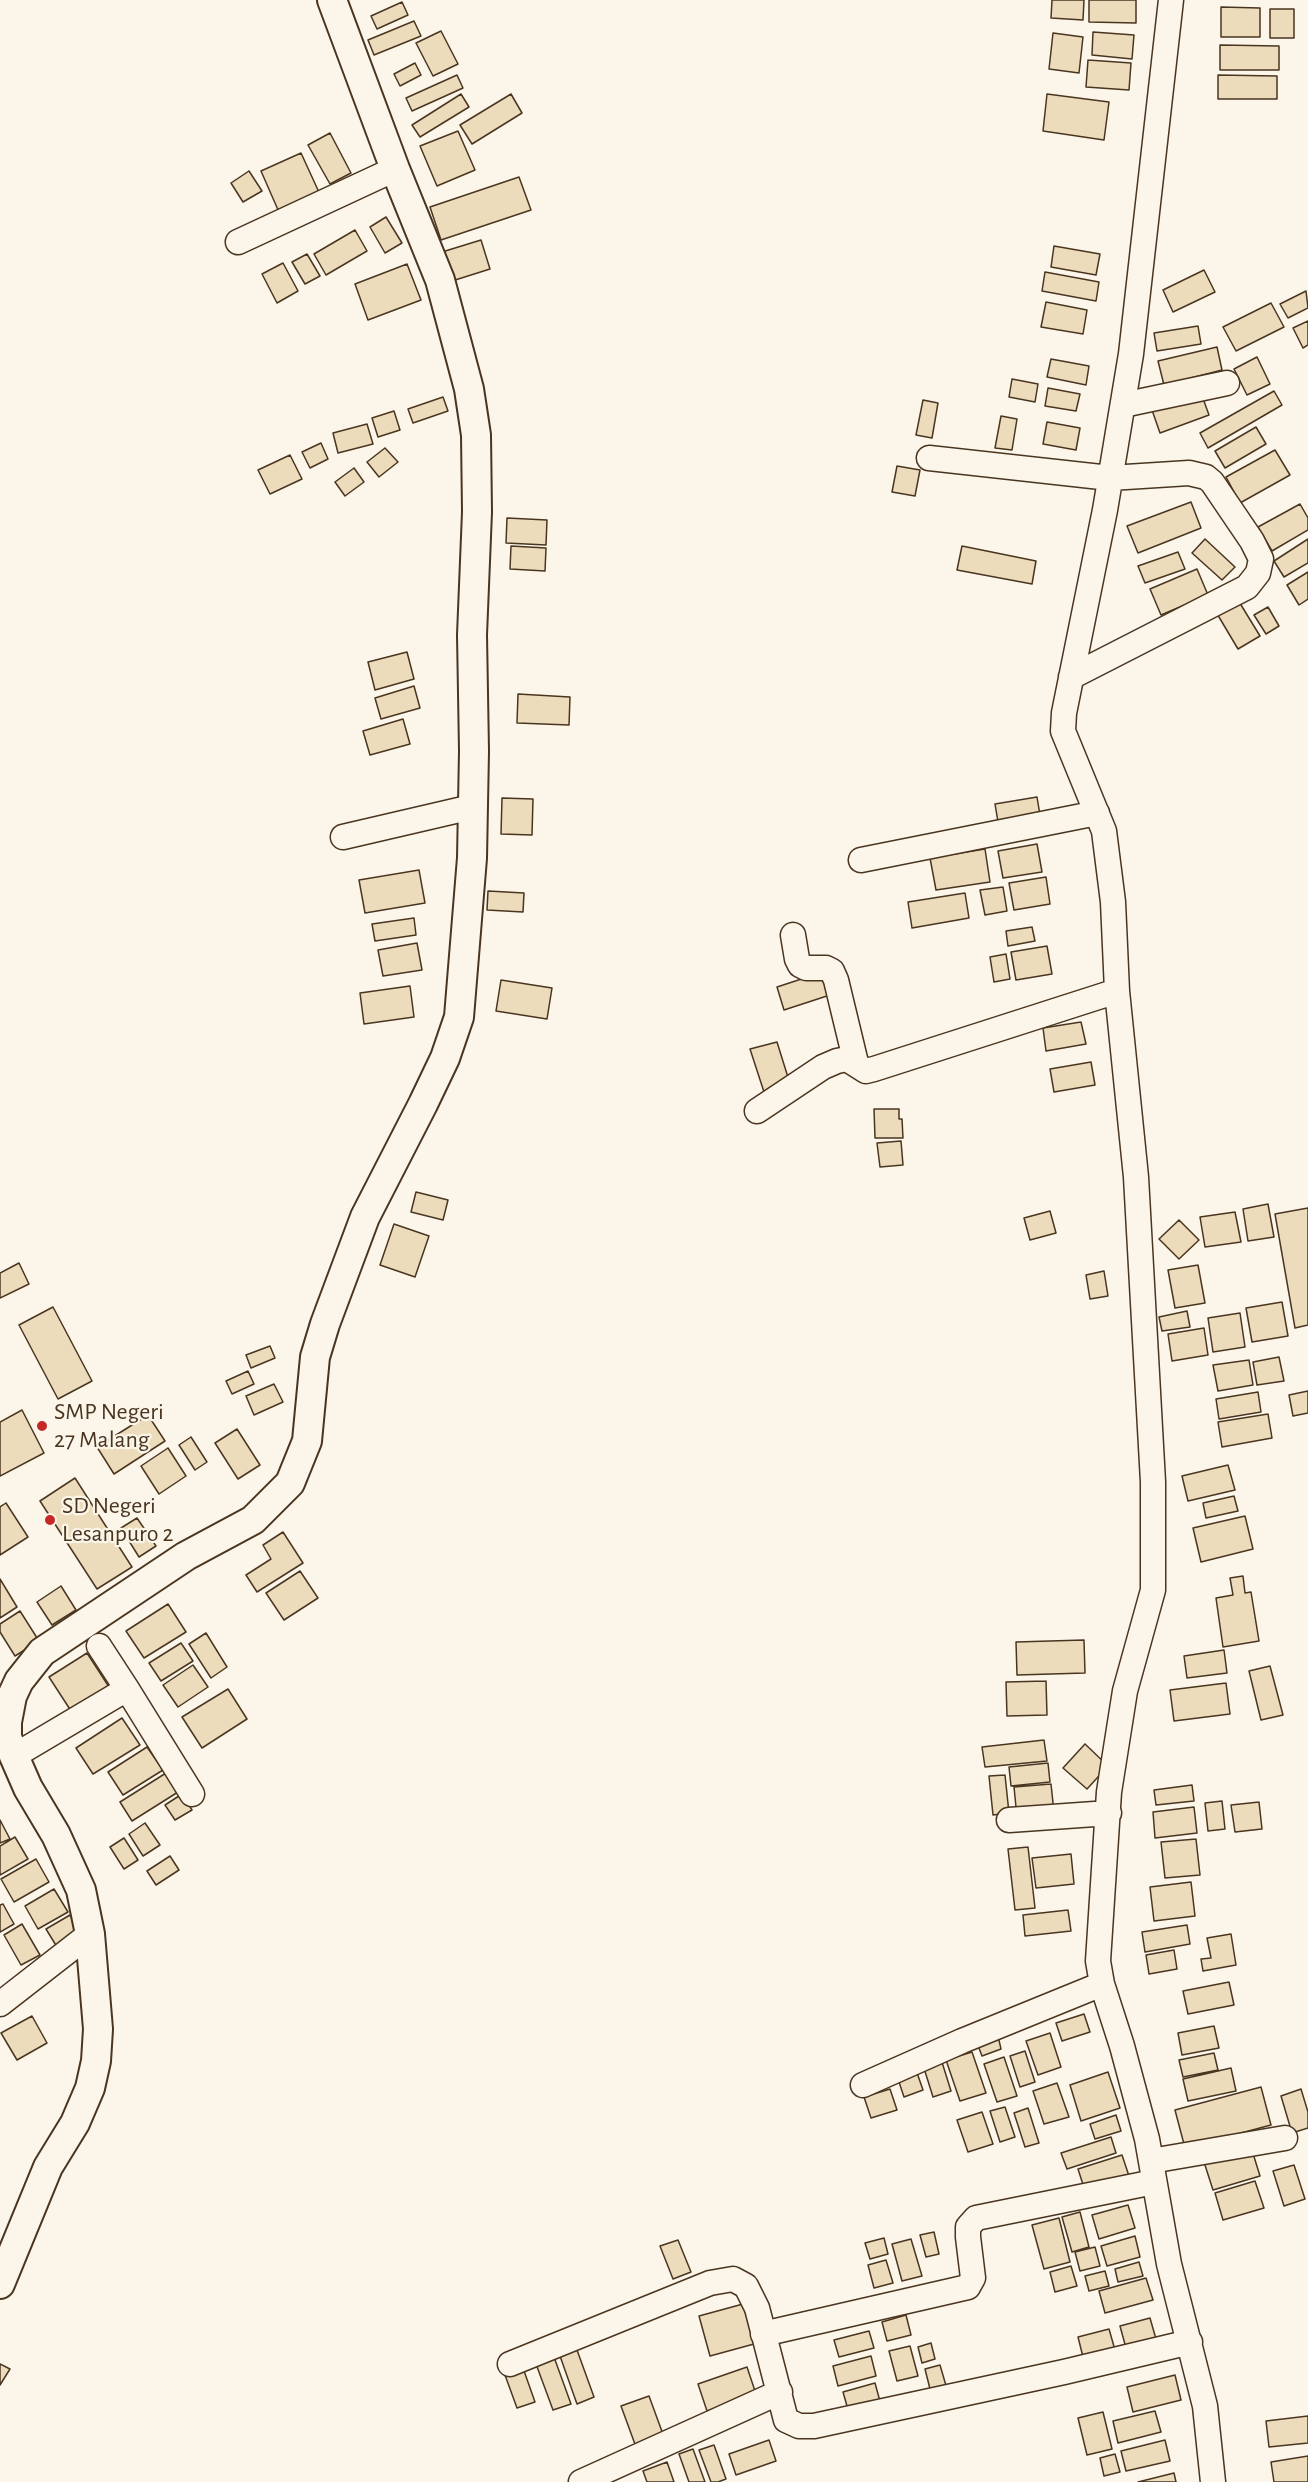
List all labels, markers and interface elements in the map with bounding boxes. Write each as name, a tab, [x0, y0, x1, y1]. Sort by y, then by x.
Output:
place label: SMP Negeri 27 Malang	[54, 1398, 164, 1454]
marker: SMP Negeri 27 Malang	[35, 1419, 49, 1433]
place label: SD Negeri Lesanpuro 2	[62, 1492, 173, 1548]
marker: SD Negeri Lesanpuro 2	[43, 1513, 57, 1527]

